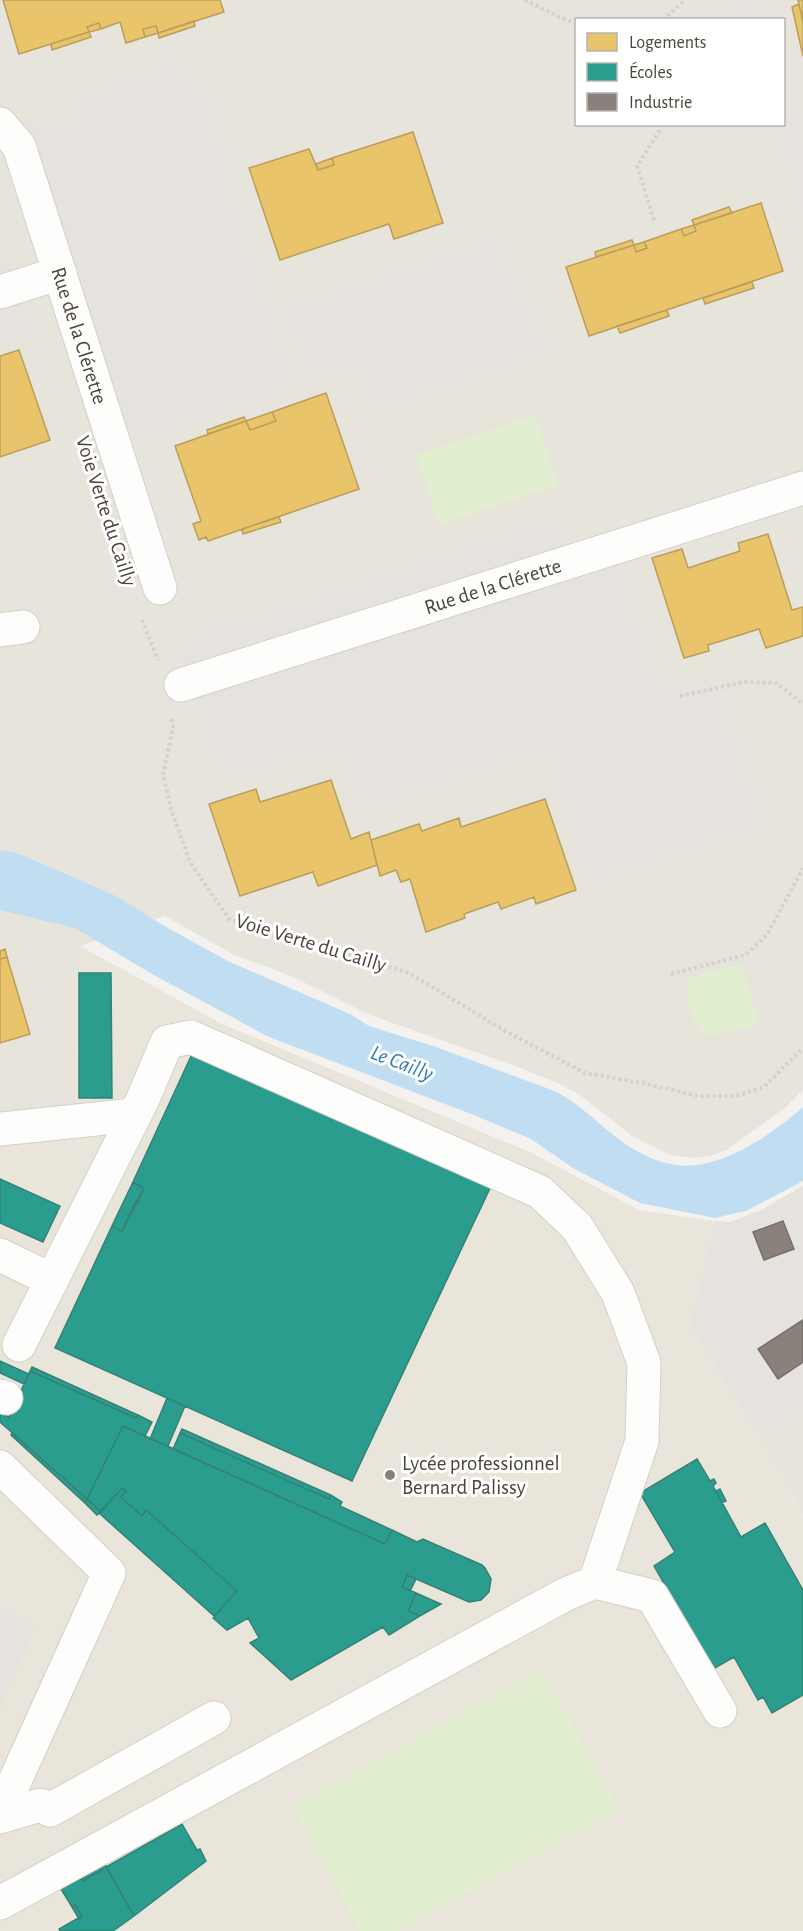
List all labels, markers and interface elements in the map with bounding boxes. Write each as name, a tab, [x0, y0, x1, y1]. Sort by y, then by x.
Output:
legend	[575, 18, 785, 126]
text: Logements	[629, 34, 707, 52]
text: Écoles	[629, 61, 672, 82]
text: Industrie	[629, 94, 692, 112]
street label: Rue de la Clérette	[48, 264, 111, 407]
street label: Voie Verte du Cailly	[72, 433, 140, 589]
street label: Rue de la Clérette	[422, 555, 564, 618]
street label: Voie Verte du Cailly	[233, 910, 389, 976]
water label: Le Cailly	[368, 1041, 436, 1085]
place label: Lycée professionnel Bernard Palissy	[402, 1453, 560, 1498]
marker: Lycée professionnel Bernard Palissy	[383, 1468, 397, 1482]

